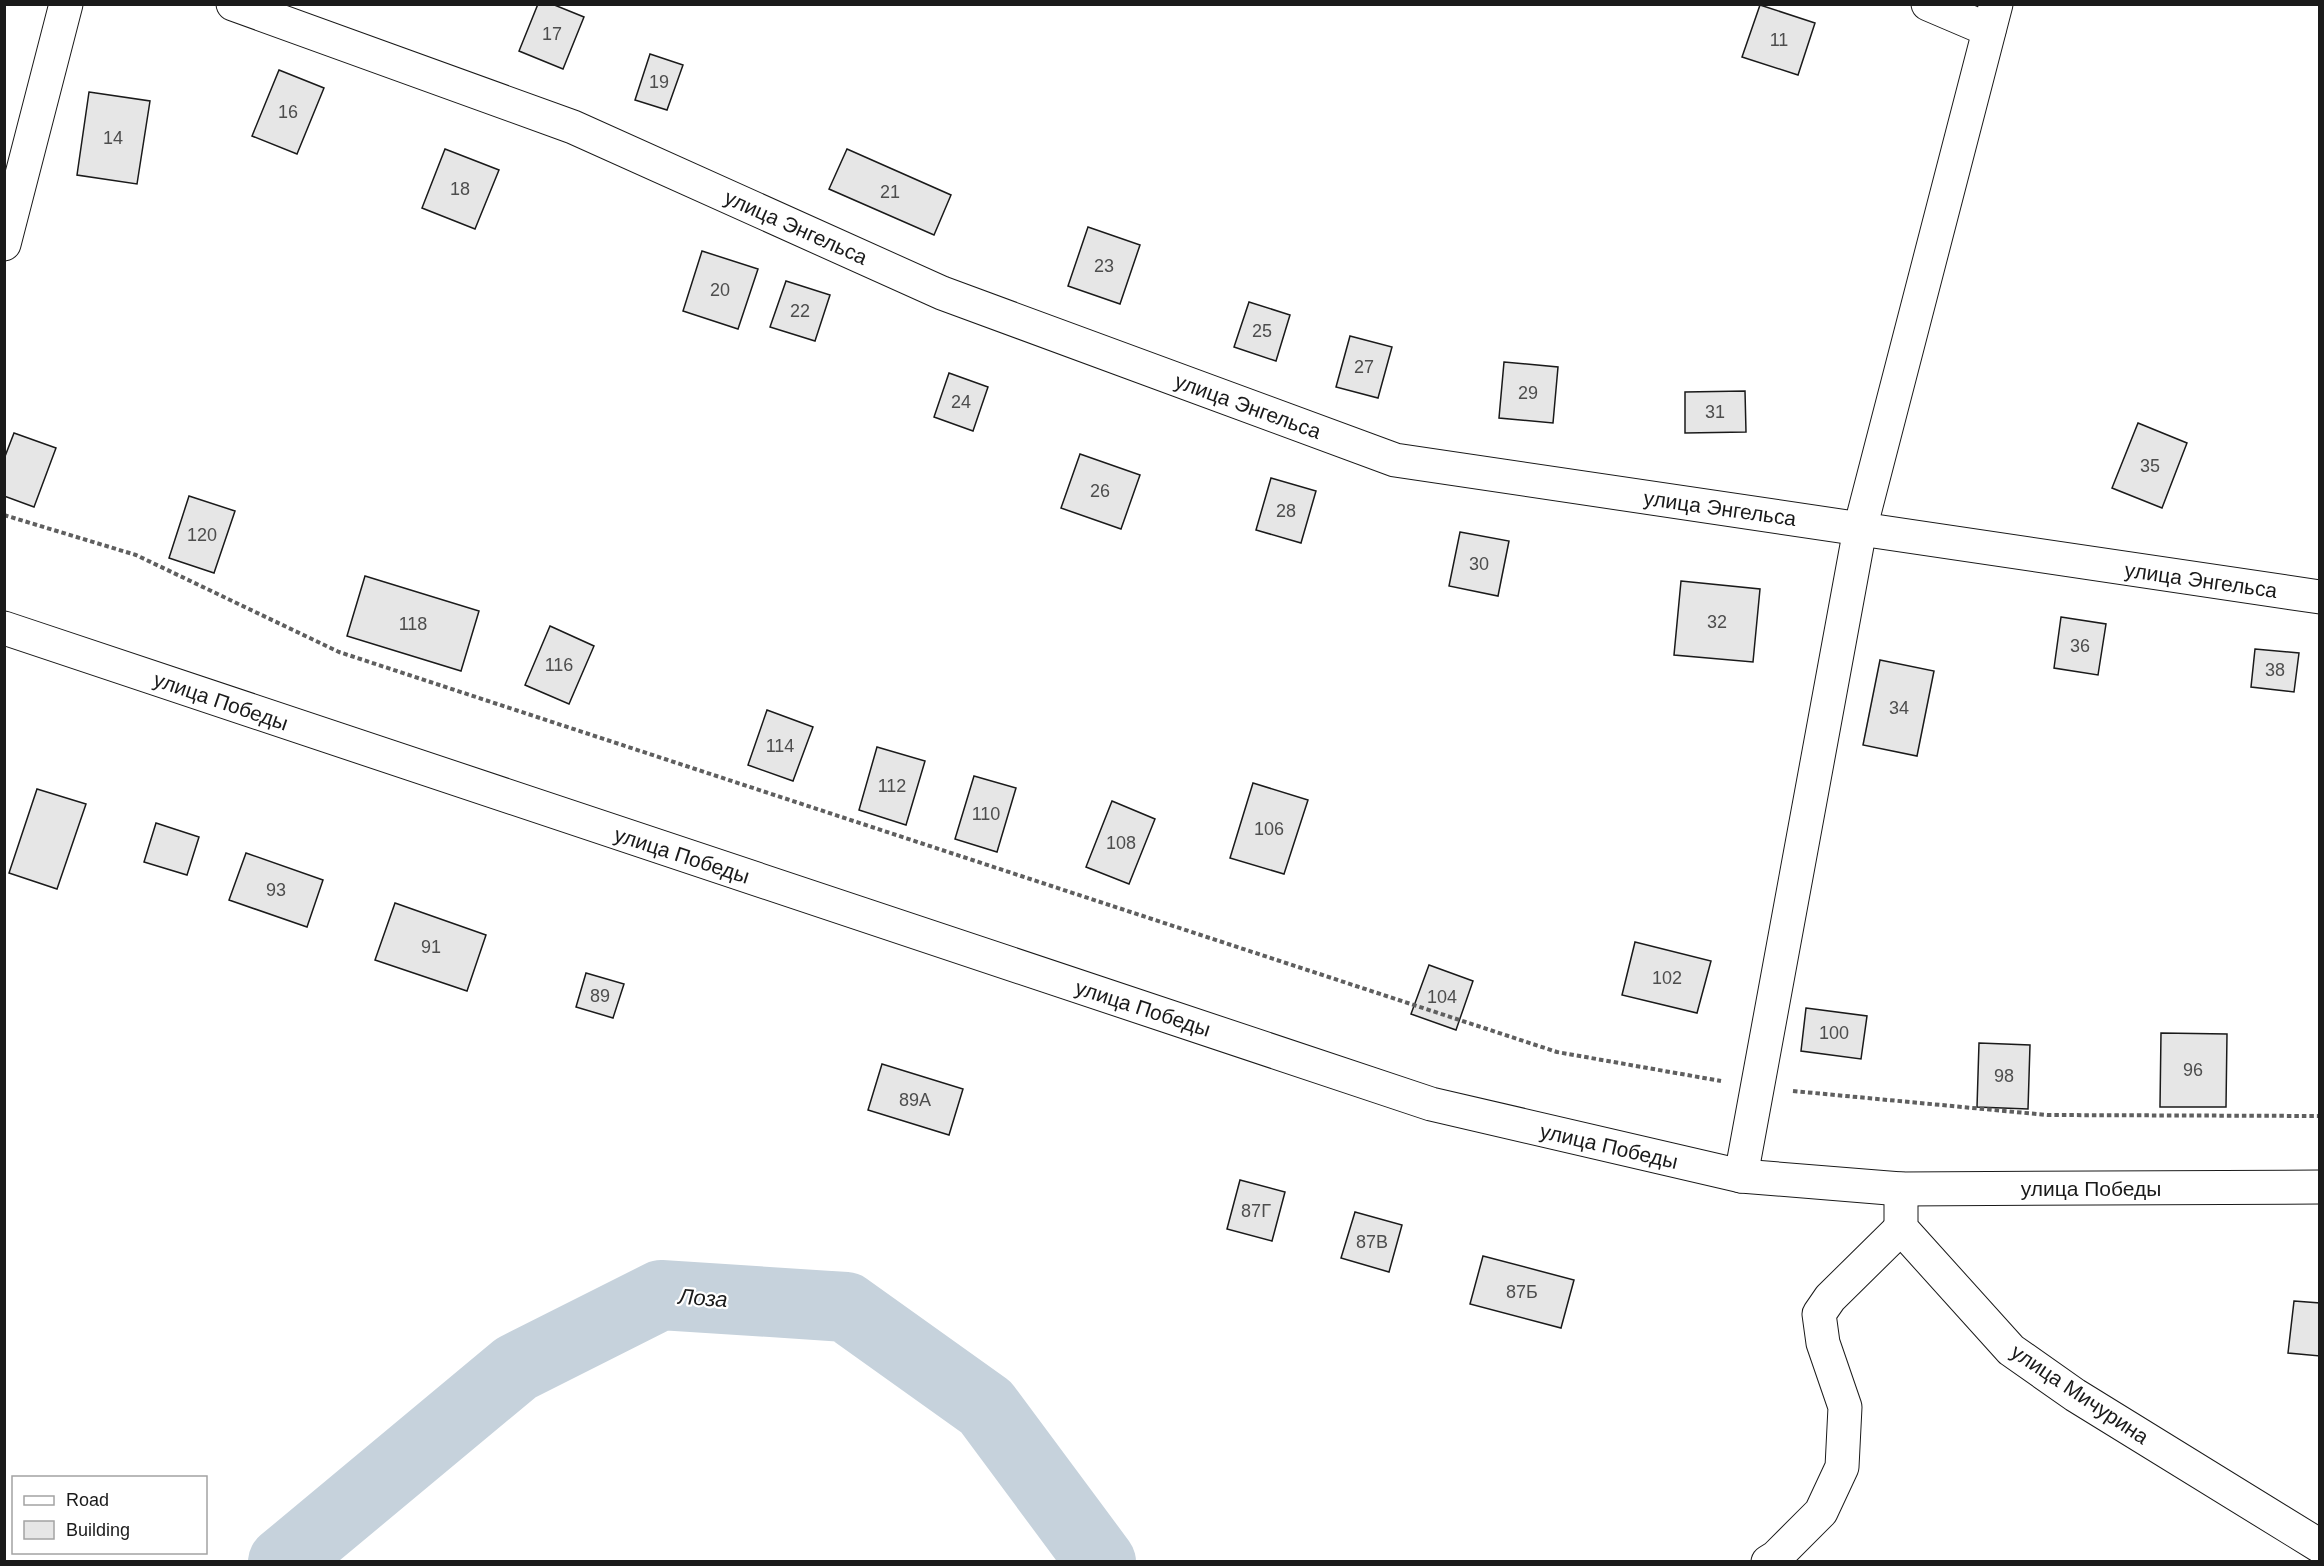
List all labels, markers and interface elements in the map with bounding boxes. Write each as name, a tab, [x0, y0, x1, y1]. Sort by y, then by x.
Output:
house number: 17	[542, 24, 562, 44]
house number: 11	[1770, 30, 1788, 50]
house number: 19	[649, 72, 669, 92]
house number: 16	[278, 102, 298, 122]
house number: 14	[103, 128, 123, 148]
house number: 18	[450, 179, 470, 199]
house number: 21	[880, 182, 900, 202]
street label: улица Энгельса	[721, 185, 871, 269]
house number: 23	[1094, 256, 1114, 276]
house number: 20	[710, 280, 730, 300]
house number: 22	[790, 301, 810, 321]
house number: 25	[1252, 321, 1272, 341]
house number: 27	[1354, 357, 1374, 377]
street label: улица Энгельса	[1172, 369, 1324, 443]
house number: 29	[1518, 383, 1538, 403]
house number: 24	[951, 392, 971, 412]
house number: 31	[1705, 402, 1725, 422]
house number: 35	[2140, 456, 2160, 476]
house number: 26	[1090, 481, 1110, 501]
street label: улица Энгельса	[1642, 486, 1798, 530]
house number: 28	[1276, 501, 1296, 521]
house number: 120	[187, 525, 217, 545]
house number: 30	[1469, 554, 1489, 574]
street label: улица Энгельса	[2123, 558, 2279, 602]
house number: 32	[1707, 612, 1727, 632]
house number: 118	[399, 614, 427, 634]
house number: 36	[2070, 636, 2090, 656]
house number: 116	[545, 655, 573, 675]
house number: 38	[2265, 660, 2285, 680]
street label: улица Победы	[151, 667, 291, 735]
house number: 34	[1889, 698, 1909, 718]
house number: 114	[766, 736, 794, 756]
house number: 112	[878, 776, 906, 796]
house number: 110	[972, 804, 1000, 824]
house number: 106	[1254, 819, 1284, 839]
street label: улица Победы	[612, 822, 752, 888]
house number: 108	[1106, 833, 1136, 853]
house number: 93	[266, 880, 286, 900]
house number: 91	[421, 937, 441, 957]
house number: 102	[1652, 968, 1682, 988]
street label: улица Победы	[1073, 975, 1213, 1041]
house number: 89	[590, 986, 610, 1006]
house number: 104	[1427, 987, 1457, 1007]
house number: 100	[1819, 1023, 1849, 1043]
house number: 96	[2183, 1060, 2203, 1080]
house number: 98	[1994, 1066, 2014, 1086]
house number: 89А	[899, 1090, 931, 1110]
street label: улица Победы	[1538, 1119, 1680, 1173]
street label: улица Победы	[2021, 1177, 2161, 1200]
house number: 87Г	[1241, 1201, 1271, 1221]
house number: 87В	[1356, 1232, 1388, 1252]
house number: 87Б	[1506, 1282, 1538, 1302]
water label: Лоза	[676, 1284, 728, 1312]
street label: улица Мичурина	[2007, 1340, 2153, 1449]
legend	[12, 1476, 207, 1554]
text: Road	[66, 1490, 109, 1510]
text: Building	[66, 1520, 130, 1540]

